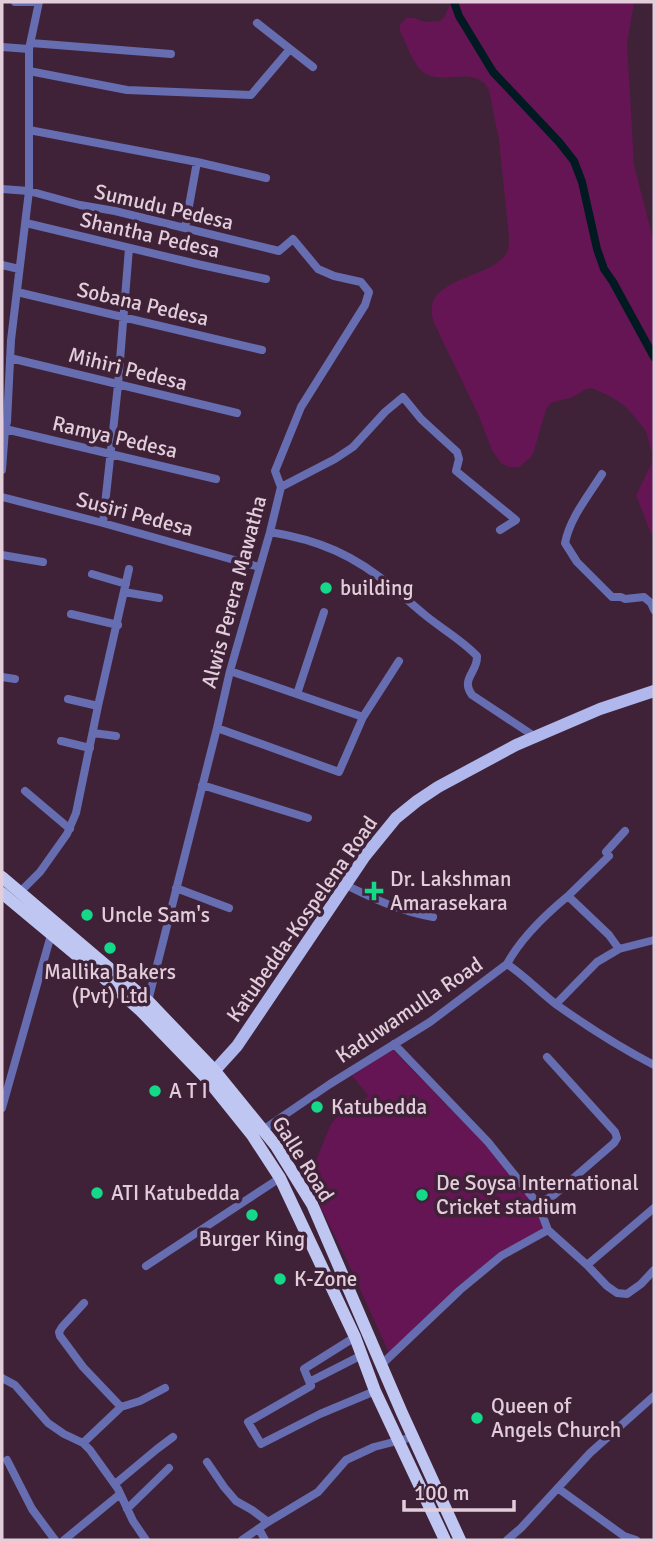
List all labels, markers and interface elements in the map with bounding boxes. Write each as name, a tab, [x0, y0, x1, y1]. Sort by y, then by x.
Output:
street label: Sumudu Pedesa	[92, 178, 236, 236]
street label: Shantha Pedesa	[78, 206, 222, 264]
street label: Sobana Pedesa	[75, 276, 211, 332]
street label: Mihiri Pedesa	[66, 342, 190, 396]
street label: Ramya Pedesa	[50, 410, 180, 464]
street label: Susiri Pedesa	[74, 486, 196, 542]
street label: Alwis Perera Mawatha	[196, 493, 272, 691]
place label: building	[340, 575, 414, 601]
marker: building	[318, 580, 334, 596]
street label: Katubedda-Kospelena Road	[221, 811, 383, 1027]
place label: Dr. Lakshman Amarasekara	[390, 866, 511, 916]
marker: Dr. Lakshman Amarasekara	[364, 881, 384, 901]
place label: Uncle Sam's	[101, 902, 210, 928]
marker: Uncle Sam's	[79, 907, 95, 923]
marker: Mallika Bakers (Pvt) Ltd	[102, 940, 118, 956]
street label: Kaduwamulla Road	[330, 951, 488, 1069]
place label: Mallika Bakers (Pvt) Ltd	[44, 959, 176, 1009]
place label: A T I	[169, 1078, 208, 1104]
marker: A T I	[147, 1083, 163, 1099]
place label: Katubedda	[331, 1094, 427, 1120]
marker: Katubedda	[309, 1099, 325, 1115]
street label: Galle Road	[267, 1111, 339, 1207]
place label: De Soysa International Cricket stadium	[436, 1170, 639, 1220]
place label: ATI Katubedda	[111, 1180, 240, 1206]
marker: ATI Katubedda	[89, 1185, 105, 1201]
marker: De Soysa International Cricket stadium	[414, 1187, 430, 1203]
marker: Burger King	[244, 1207, 260, 1223]
place label: Burger King	[199, 1226, 305, 1252]
place label: K-Zone	[294, 1266, 357, 1292]
marker: K-Zone	[272, 1271, 288, 1287]
place label: Queen of Angels Church	[491, 1393, 621, 1443]
marker: Queen of Angels Church	[469, 1410, 485, 1426]
scale bar	[404, 1468, 514, 1512]
text: 100 m	[414, 1480, 469, 1506]

